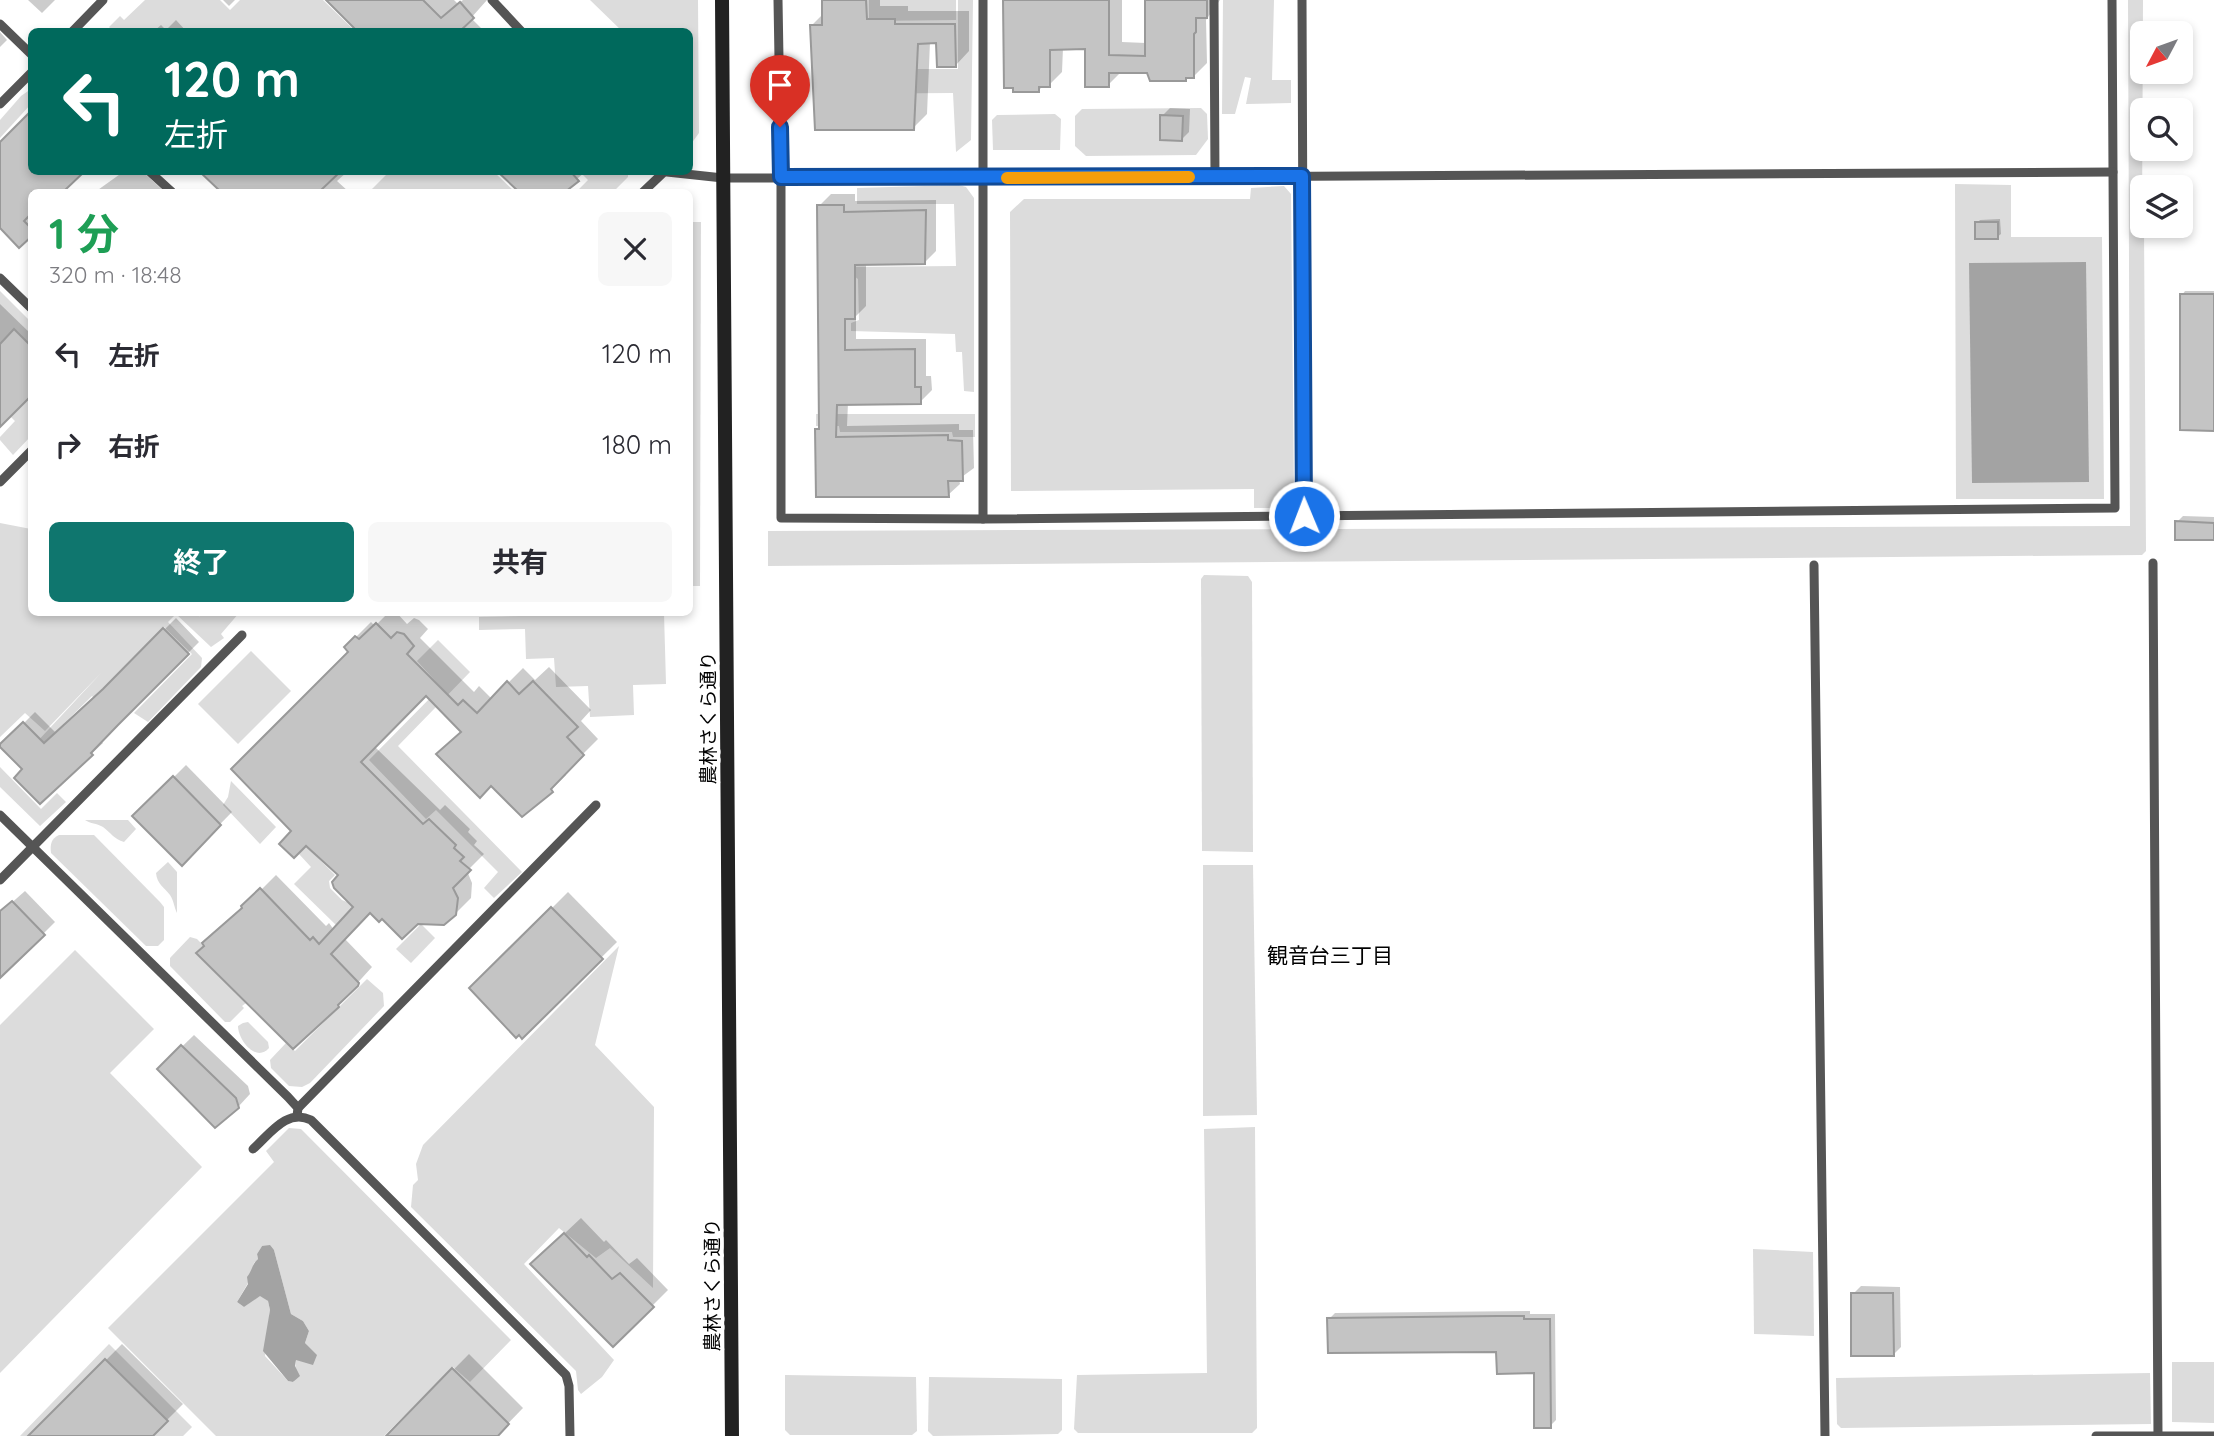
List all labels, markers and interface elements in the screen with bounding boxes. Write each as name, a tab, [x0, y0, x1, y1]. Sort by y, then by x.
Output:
north arrow	[2130, 21, 2193, 84]
map controls	[2130, 21, 2193, 238]
text: 120 m	[164, 48, 300, 109]
pin	[750, 55, 810, 127]
icon: left	[49, 56, 140, 147]
icon: arrive	[761, 66, 799, 104]
button: search	[2130, 98, 2193, 161]
text: 左折	[164, 114, 228, 154]
button: layers	[2130, 175, 2193, 238]
text: 1 分	[49, 207, 119, 260]
button: close	[598, 212, 672, 286]
text: 320 m · 18:48	[49, 260, 182, 289]
icon: left	[49, 335, 87, 373]
text: 120 m	[602, 337, 672, 370]
text: 左折	[108, 339, 160, 372]
icon: right	[49, 426, 87, 464]
text: 180 m	[602, 428, 672, 461]
text: 右折	[108, 430, 160, 463]
position arrow	[1267, 479, 1341, 553]
button: 終了	[49, 522, 354, 602]
button: 共有	[368, 522, 672, 602]
street label: 農林さくら通り	[696, 651, 720, 785]
district label: 観音台三丁目	[1267, 942, 1393, 968]
street label: 農林さくら通り	[700, 1218, 724, 1352]

